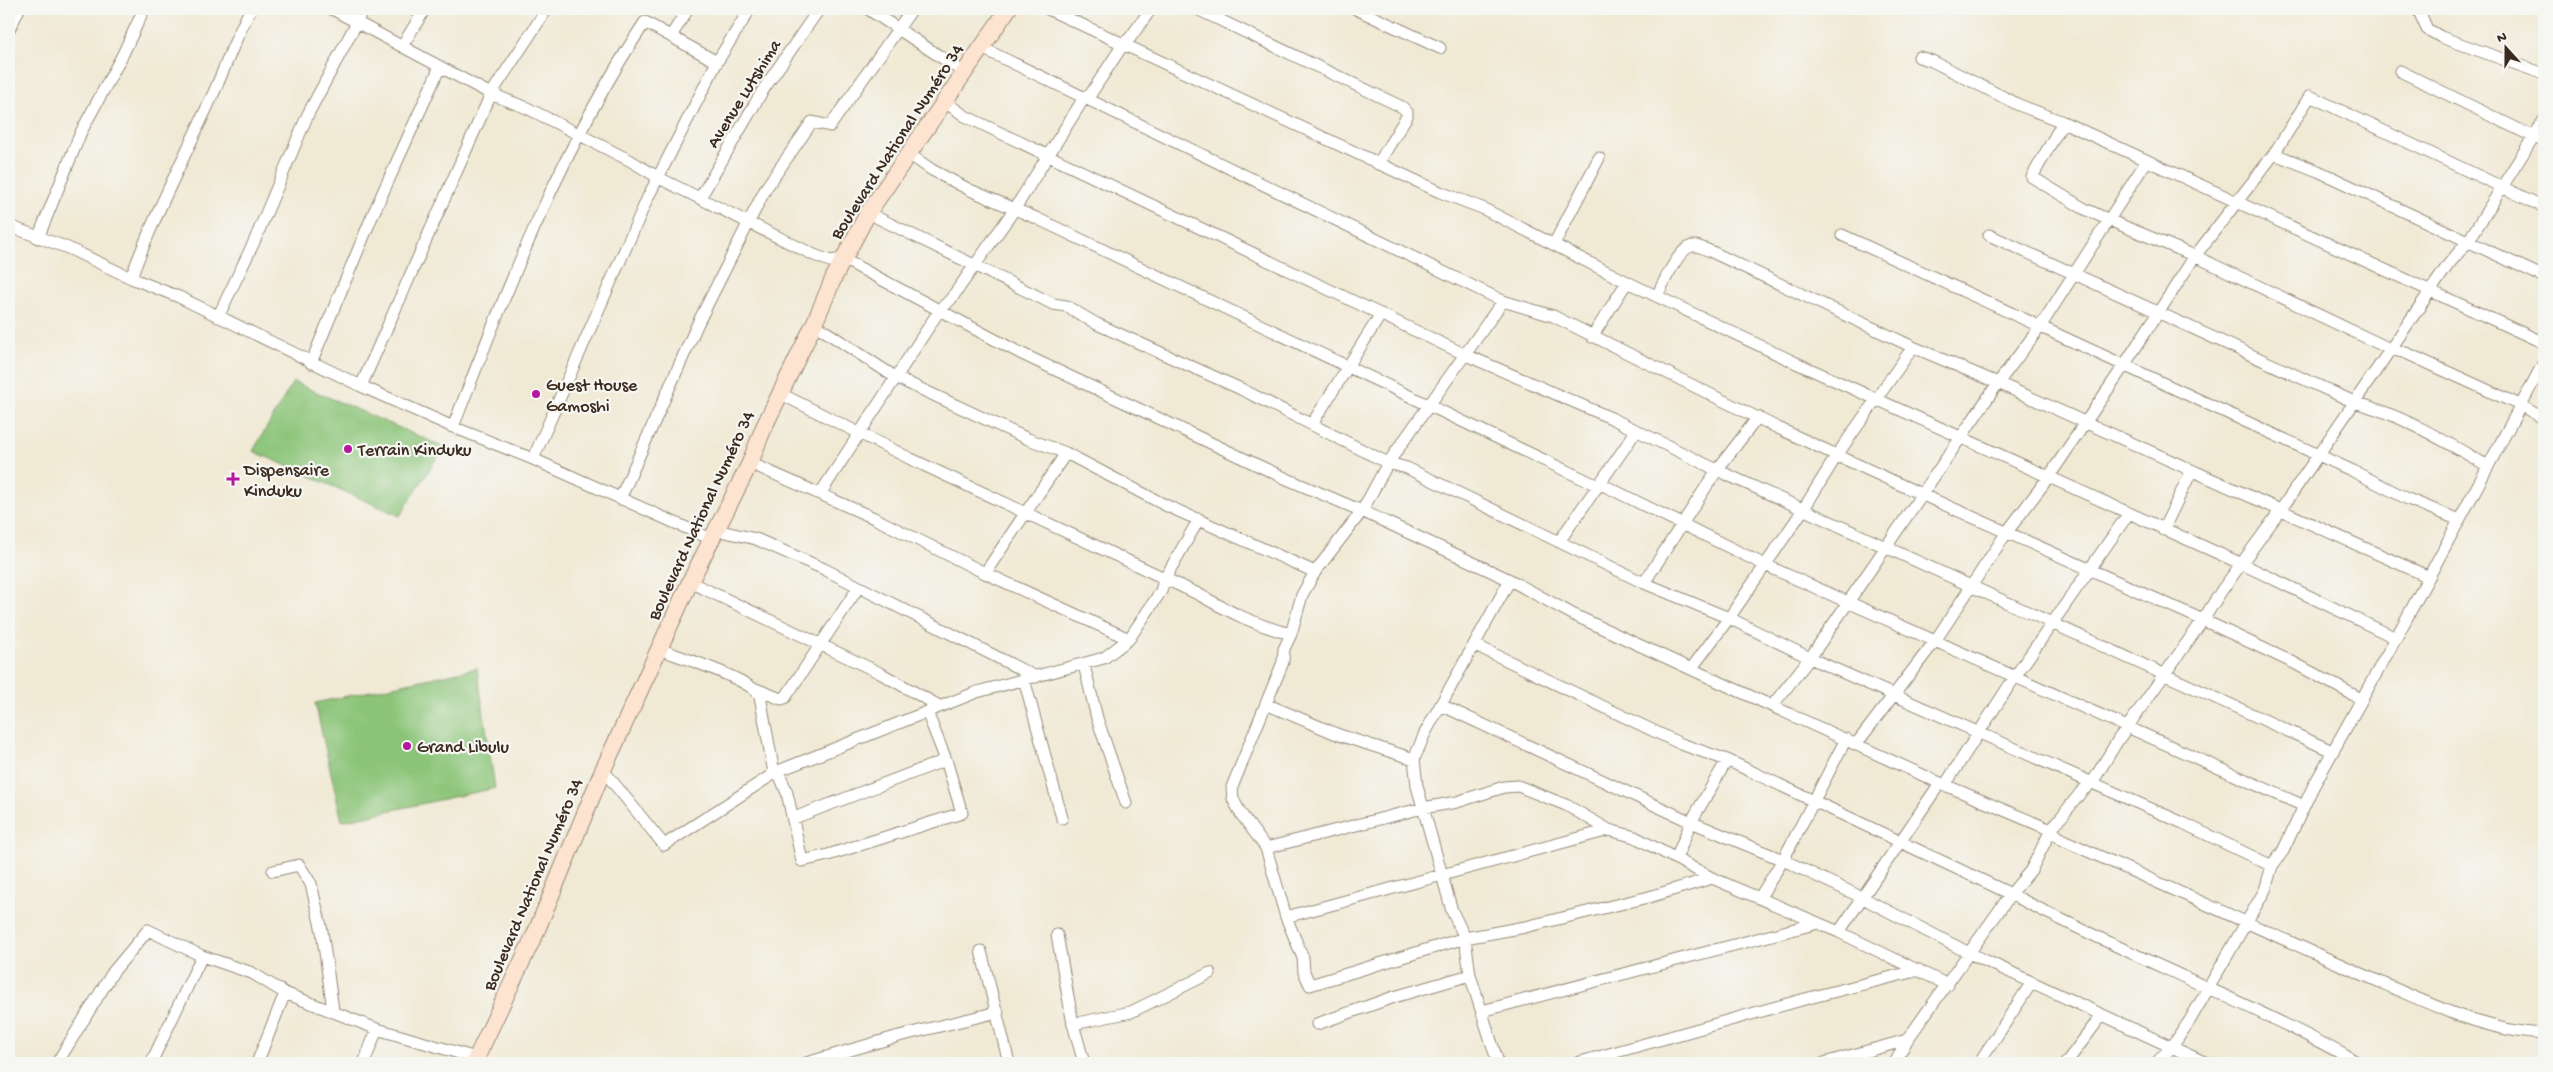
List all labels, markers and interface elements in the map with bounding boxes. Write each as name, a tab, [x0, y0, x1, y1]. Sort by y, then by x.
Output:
north arrow	[2480, 22, 2530, 72]
text: N	[2495, 29, 2510, 48]
street label: Avenue Lutshima	[703, 35, 787, 152]
street label: Boulevard National Numéro 34	[826, 40, 969, 245]
place label: Guest House Gamoshi	[546, 376, 638, 418]
marker: Guest House Gamoshi	[530, 388, 542, 400]
street label: Boulevard National Numéro 34	[644, 408, 760, 625]
place label: Terrain Kinduku	[357, 441, 472, 462]
marker: Terrain Kinduku	[342, 443, 354, 455]
place label: Dispensaire Kinduku	[243, 461, 330, 503]
marker: Dispensaire Kinduku	[226, 472, 240, 486]
place label: Grand Libulu	[417, 738, 509, 759]
marker: Grand Libulu	[401, 740, 413, 752]
street label: Boulevard National Numéro 34	[480, 775, 589, 995]

